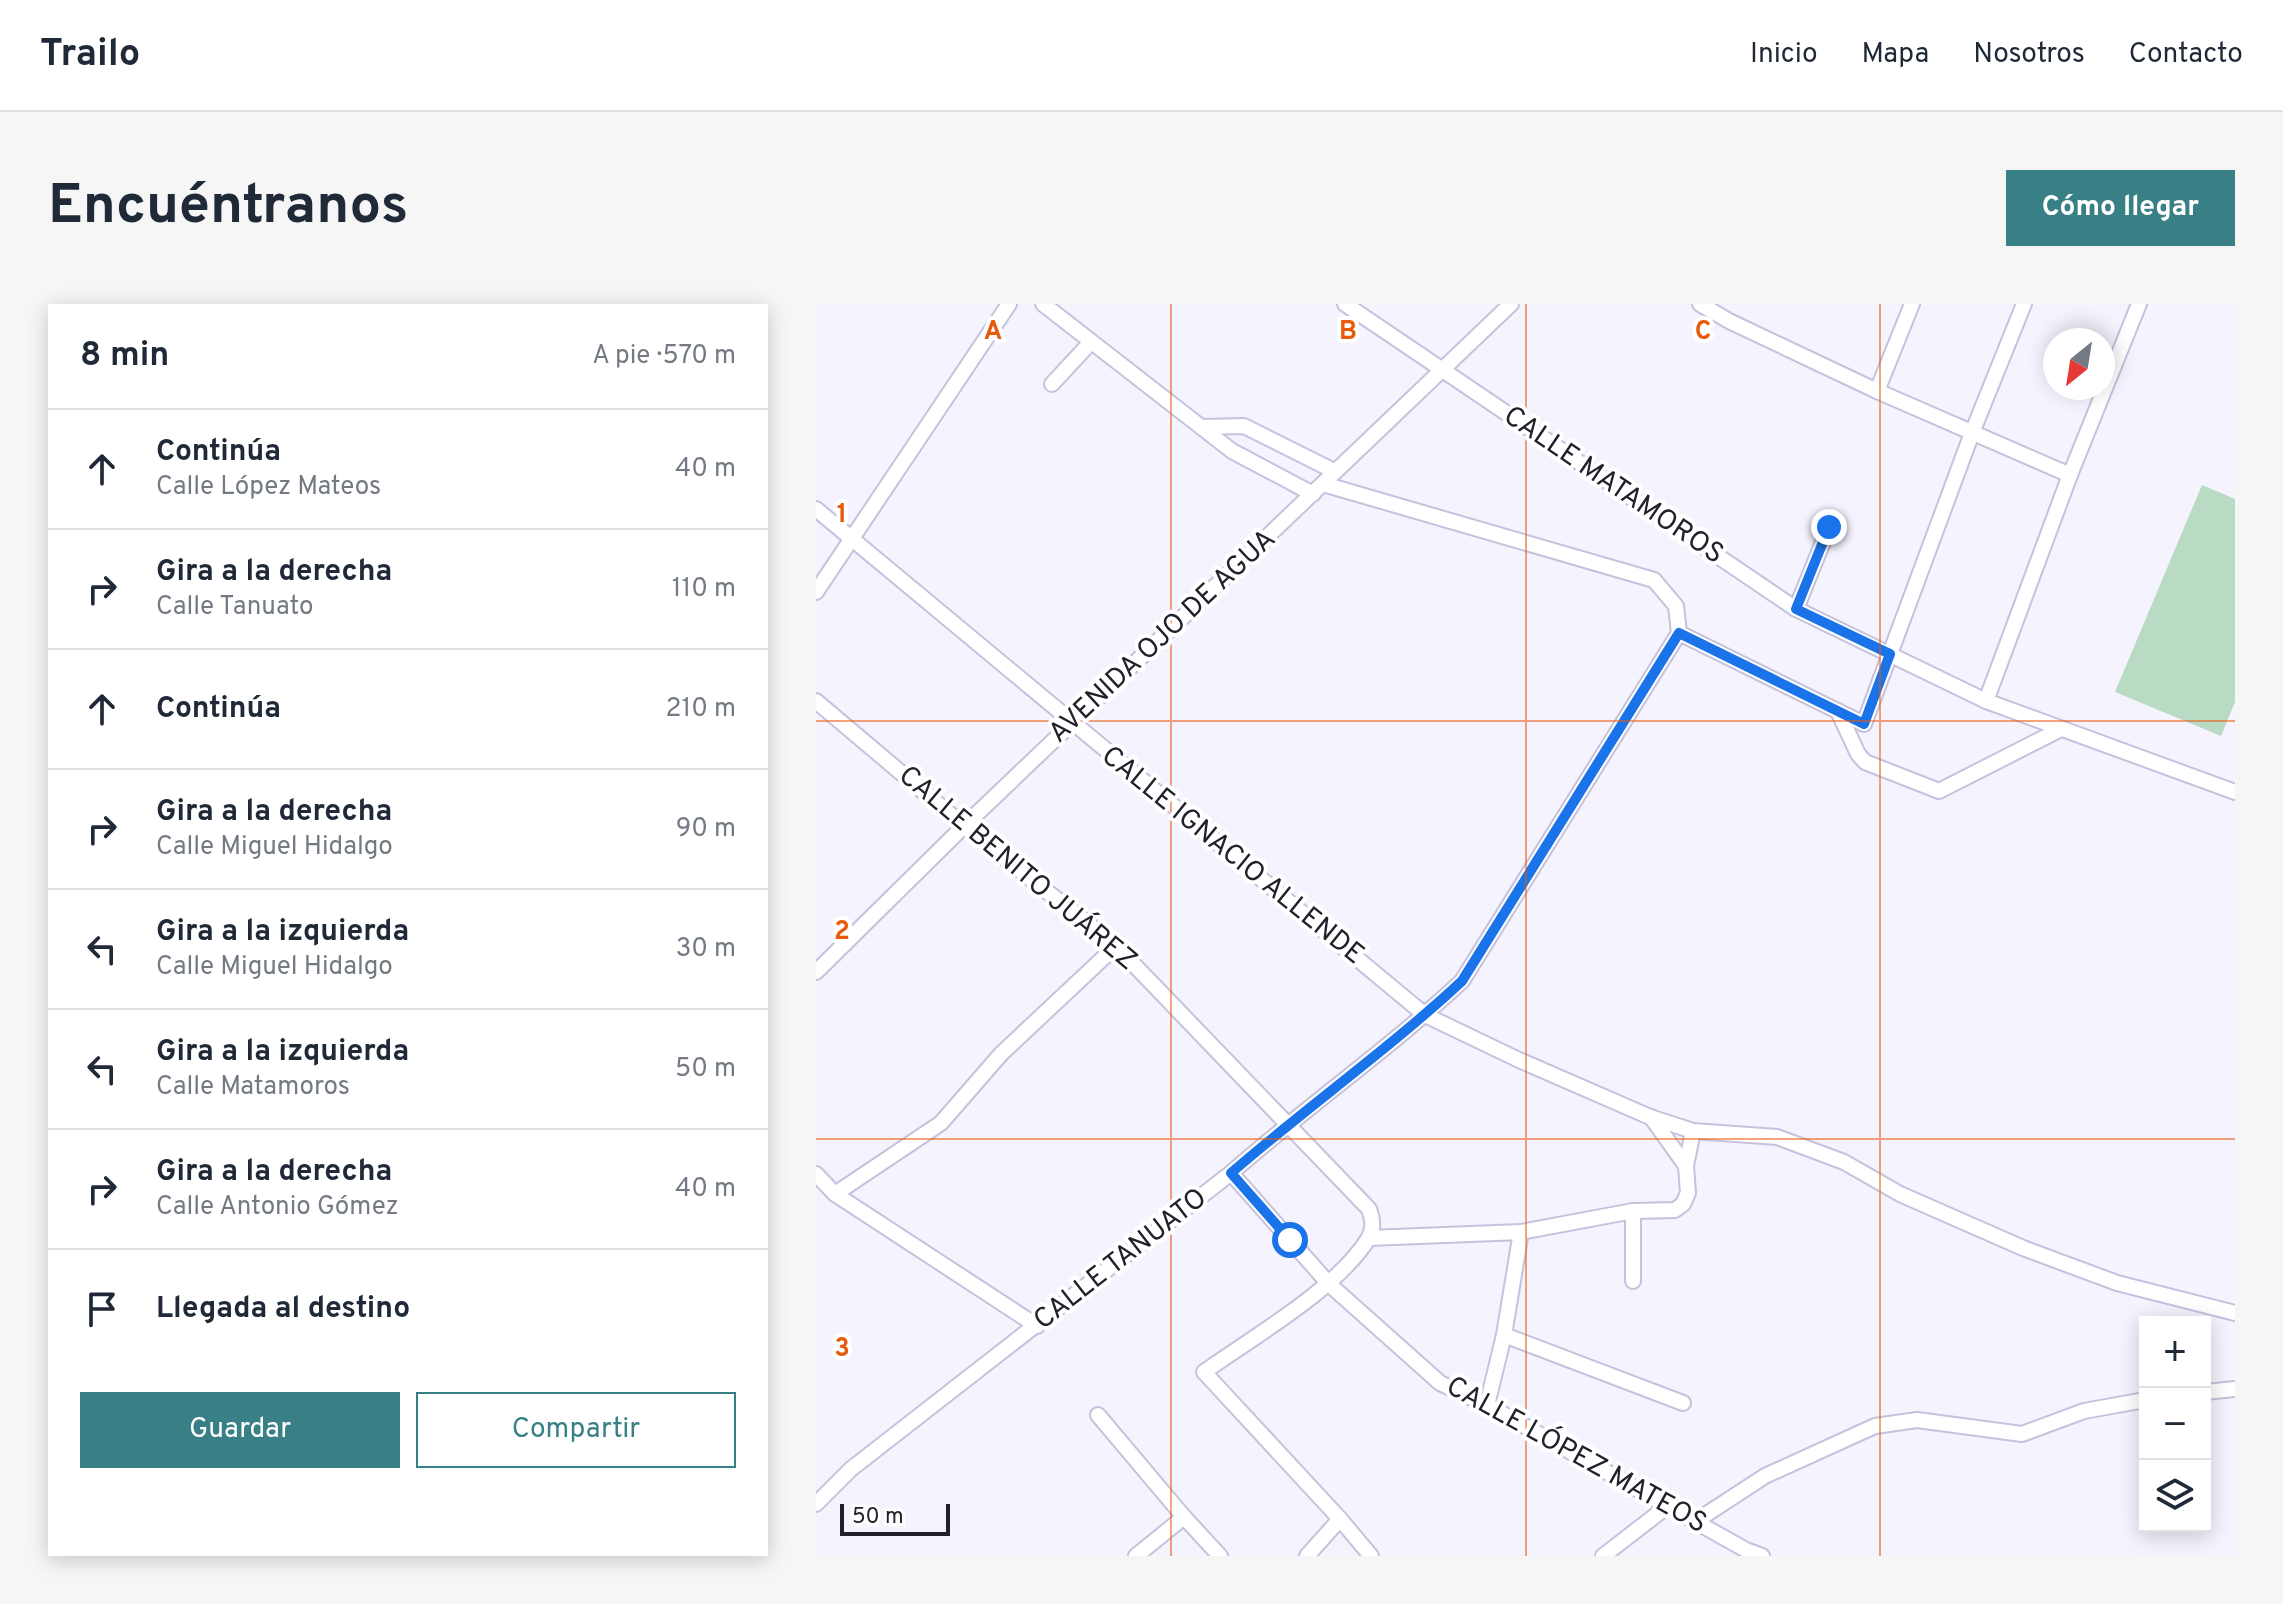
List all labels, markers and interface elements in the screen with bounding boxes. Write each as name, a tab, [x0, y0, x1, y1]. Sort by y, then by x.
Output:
text: Trailo	[40, 31, 140, 80]
text: Inicio	[1750, 37, 1818, 73]
text: Mapa	[1862, 37, 1929, 73]
text: Nosotros	[1973, 37, 2085, 73]
text: Contacto	[2129, 37, 2243, 73]
button: Cómo llegar	[2006, 170, 2235, 246]
text: Encuéntranos	[48, 173, 408, 243]
text: A	[984, 316, 1002, 349]
text: B	[1339, 316, 1357, 349]
text: C	[1695, 316, 1711, 349]
north arrow	[2043, 328, 2115, 400]
text: 8 min	[80, 335, 169, 378]
text: A pie · 570 m	[592, 340, 736, 373]
street label: CALLE MATAMOROS	[1496, 399, 1730, 573]
text: Continúa	[156, 434, 281, 471]
icon: ahead	[80, 447, 124, 491]
text: 40 m	[675, 453, 736, 486]
text: Calle López Mateos	[156, 471, 381, 504]
text: 1	[837, 499, 847, 532]
route end	[1811, 509, 1847, 545]
street label: AVENIDA OJO DE AGUA	[1042, 522, 1284, 752]
text: Gira a la derecha	[156, 554, 392, 591]
icon: right	[80, 567, 124, 611]
text: 110 m	[672, 573, 736, 606]
text: Calle Tanuato	[156, 591, 313, 624]
icon: ahead	[80, 687, 124, 731]
text: Continúa	[156, 691, 281, 728]
text: 210 m	[666, 693, 736, 726]
street label: CALLE IGNACIO ALLENDE	[1093, 739, 1371, 973]
street label: CALLE BENITO JUÁREZ	[890, 757, 1145, 979]
text: Gira a la derecha	[156, 794, 392, 831]
icon: right	[80, 807, 124, 851]
text: 90 m	[676, 813, 736, 846]
text: Calle Miguel Hidalgo	[156, 831, 393, 864]
text: Gira a la izquierda	[156, 914, 409, 951]
text: 2	[834, 916, 850, 949]
icon: left	[80, 927, 124, 971]
text: 30 m	[676, 933, 736, 966]
text: Calle Miguel Hidalgo	[156, 951, 393, 984]
text: Gira a la izquierda	[156, 1034, 409, 1071]
icon: left	[80, 1047, 124, 1091]
text: 50 m	[675, 1053, 736, 1086]
text: Calle Matamoros	[156, 1071, 350, 1104]
text: Gira a la derecha	[156, 1154, 392, 1191]
icon: right	[80, 1167, 124, 1211]
text: 40 m	[675, 1173, 736, 1206]
street label: CALLE TANUATO	[1027, 1181, 1215, 1339]
text: Calle Antonio Gómez	[156, 1191, 399, 1224]
route start	[1272, 1222, 1308, 1258]
icon: arrive	[80, 1287, 124, 1331]
text: Llegada al destino	[156, 1291, 410, 1328]
map controls	[2139, 1316, 2211, 1532]
button: +	[2139, 1316, 2211, 1388]
text: 3	[834, 1333, 850, 1366]
street label: CALLE LÓPEZ MATEOS	[1439, 1368, 1714, 1543]
button: −	[2139, 1388, 2211, 1460]
button: Guardar	[80, 1392, 400, 1468]
button: Compartir	[416, 1392, 736, 1468]
button: layers	[2139, 1460, 2211, 1532]
scale bar	[840, 1500, 950, 1536]
text: 50 m	[852, 1504, 904, 1531]

